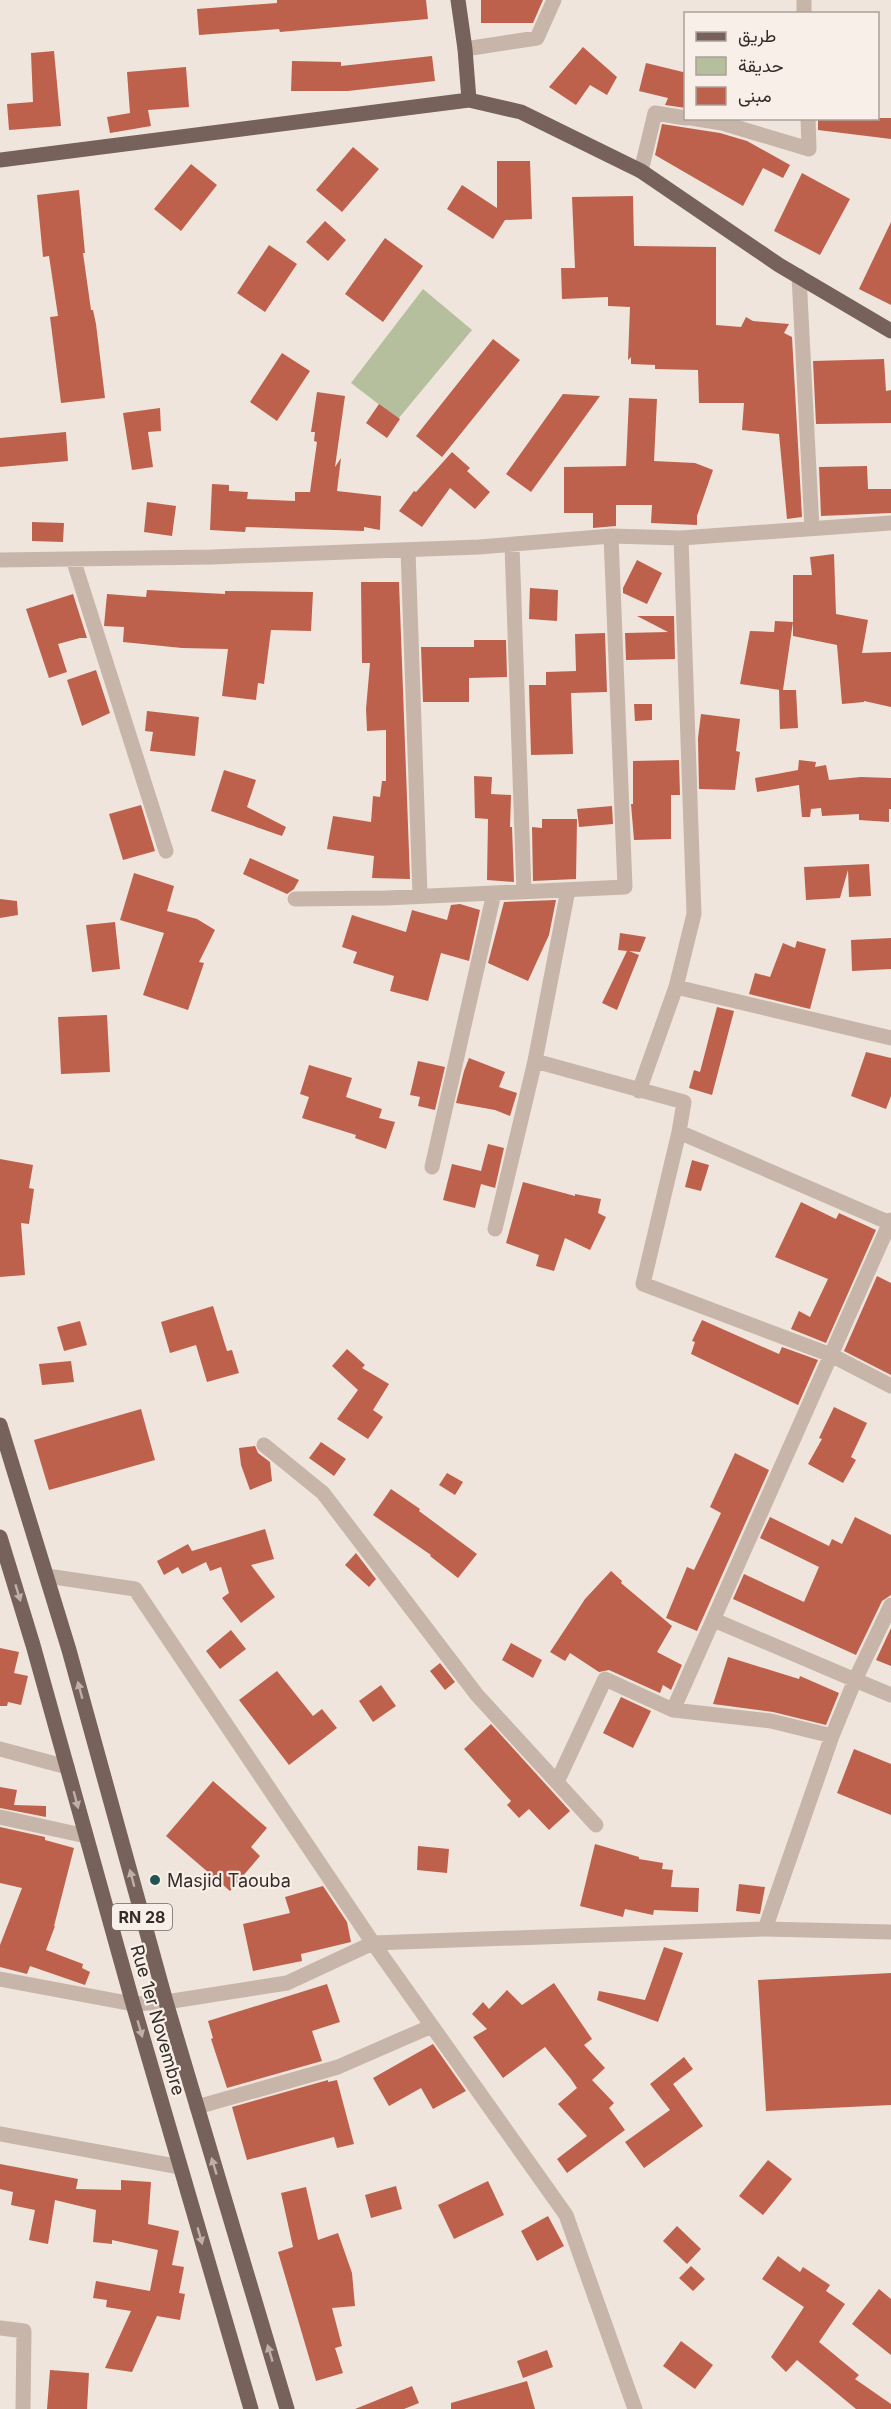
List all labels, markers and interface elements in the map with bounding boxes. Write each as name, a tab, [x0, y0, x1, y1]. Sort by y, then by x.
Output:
legend	[684, 12, 879, 120]
text: طريق	[738, 25, 776, 47]
text: حديقة	[738, 55, 784, 76]
text: مبنى	[738, 85, 772, 107]
one-way arrow	[14, 1584, 23, 1602]
one-way arrow	[75, 1680, 84, 1698]
one-way arrow	[72, 1792, 81, 1810]
one-way arrow	[126, 1869, 136, 1887]
place label: Masjid Taouba	[167, 1870, 291, 1891]
marker: Masjid Taouba	[148, 1873, 162, 1887]
road number: RN 28	[112, 1904, 172, 1930]
street label: Rue 1er Novembre	[126, 1942, 190, 2098]
one-way arrow	[136, 2020, 145, 2038]
one-way arrow	[209, 2157, 218, 2175]
one-way arrow	[196, 2227, 205, 2245]
one-way arrow	[265, 2344, 274, 2362]

